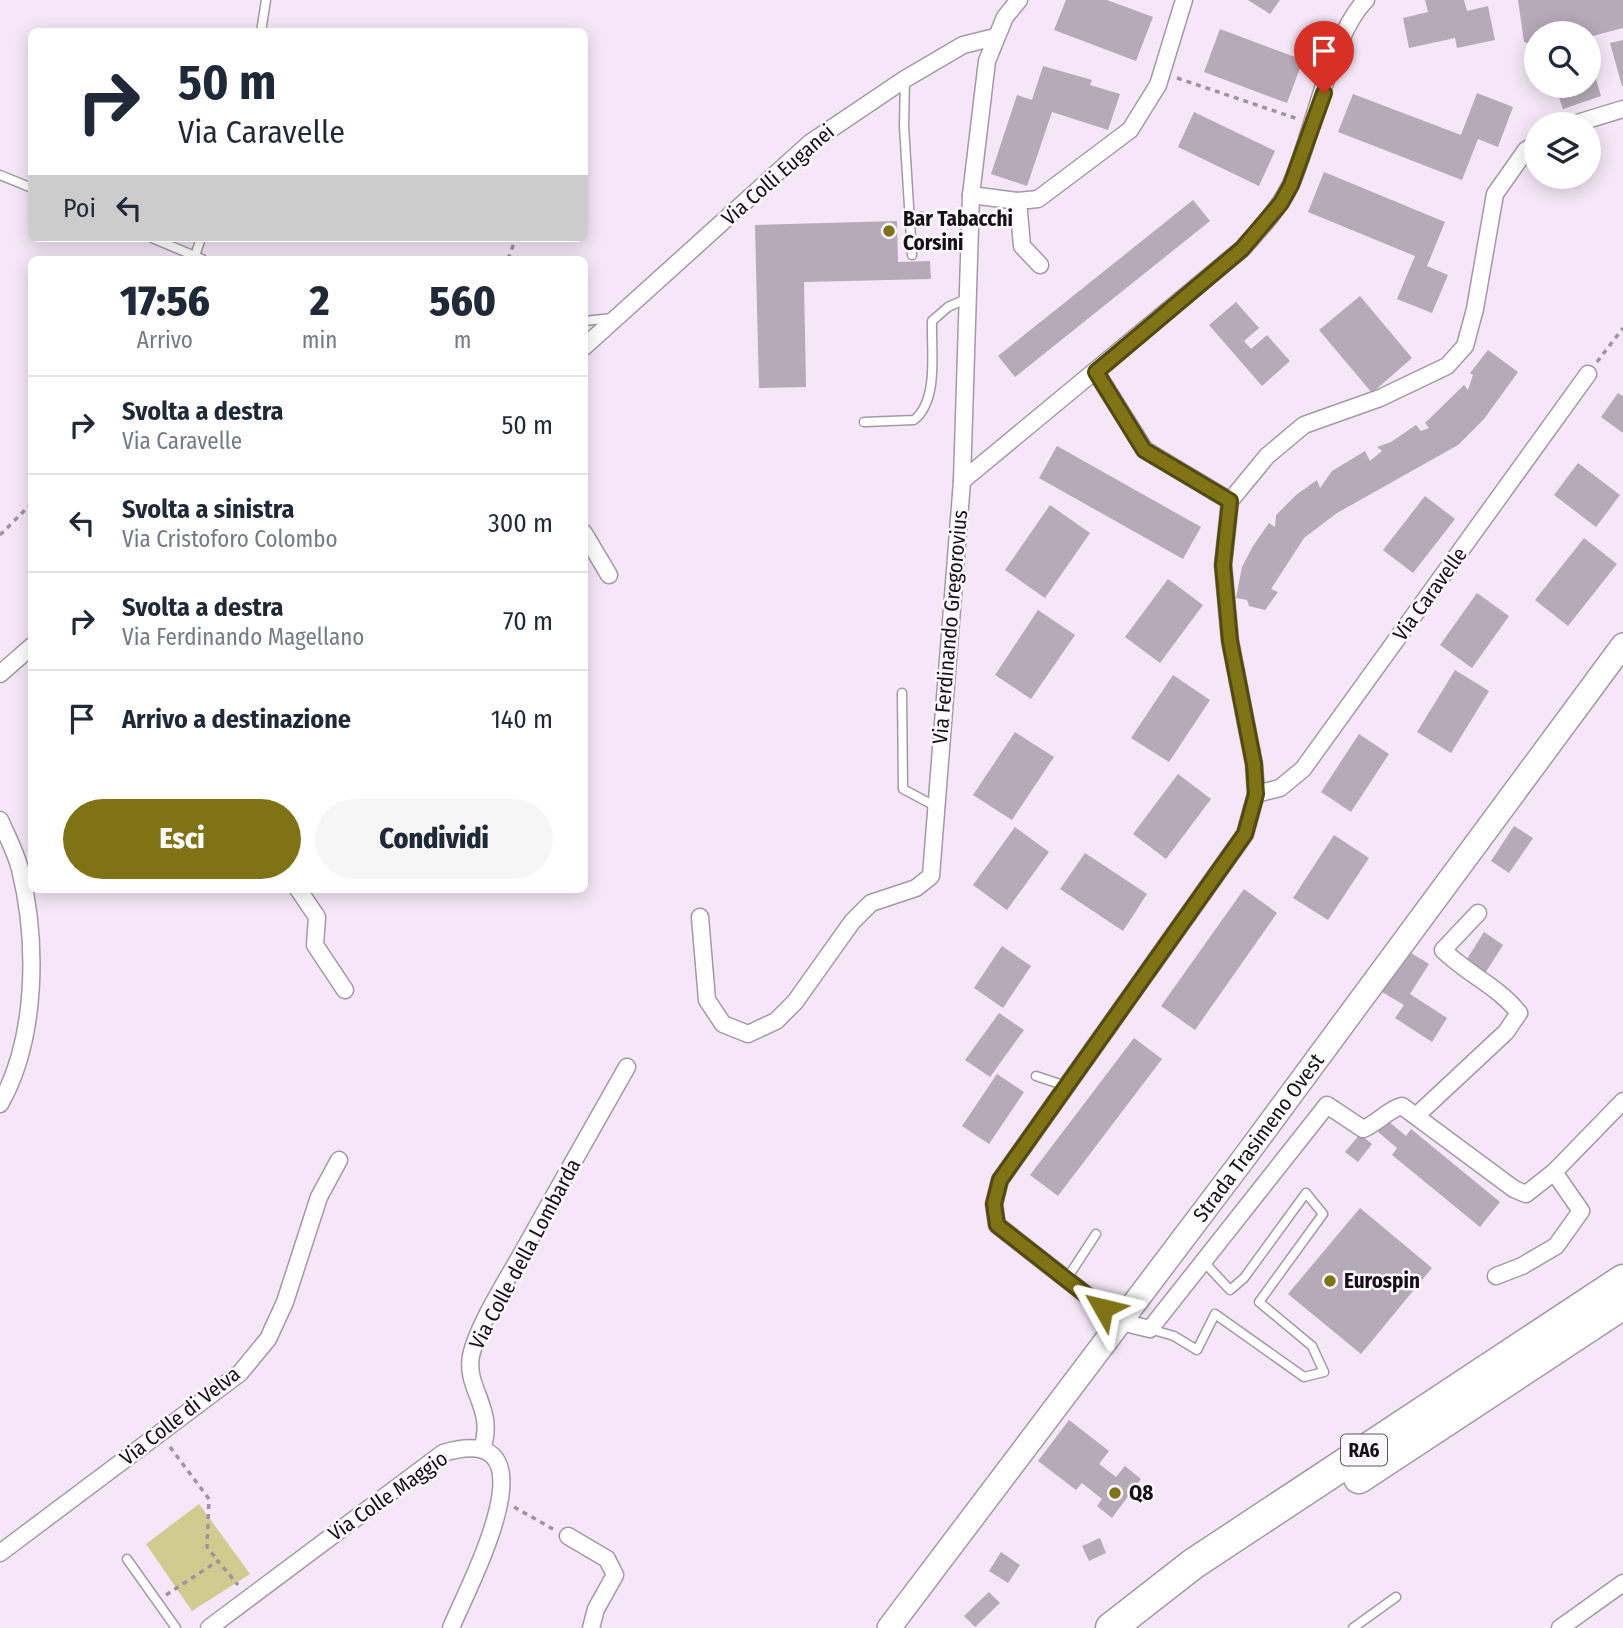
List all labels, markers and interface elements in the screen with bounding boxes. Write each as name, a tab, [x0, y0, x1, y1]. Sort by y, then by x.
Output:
pin	[1294, 21, 1354, 93]
map controls	[1524, 21, 1601, 189]
button: search	[1524, 21, 1601, 98]
icon: arrive	[1305, 32, 1343, 70]
text: 50 m	[178, 53, 276, 112]
icon: right	[63, 56, 154, 147]
button: layers	[1524, 112, 1601, 189]
text: Via Caravelle	[178, 113, 345, 151]
street label: Via Colli Euganei	[716, 119, 840, 231]
icon: left	[110, 189, 148, 227]
text: Poi	[63, 193, 96, 224]
place label: Bar Tabacchi Corsini	[903, 206, 1013, 256]
marker: Bar Tabacchi Corsini	[881, 223, 897, 239]
text: 17:56	[120, 276, 210, 326]
text: 2	[310, 276, 329, 326]
text: 560	[429, 276, 496, 326]
text: Arrivo	[137, 326, 193, 354]
text: min	[302, 326, 337, 354]
text: m	[454, 326, 472, 354]
text: Svolta a destra	[122, 396, 283, 427]
icon: right	[63, 406, 101, 444]
text: 50 m	[501, 410, 553, 441]
text: Via Caravelle	[122, 427, 242, 455]
text: Svolta a sinistra	[122, 494, 294, 525]
icon: left	[63, 504, 101, 542]
text: 300 m	[488, 508, 553, 539]
street label: Via Ferdinando Gregorovius	[927, 509, 973, 745]
text: Via Cristoforo Colombo	[122, 525, 338, 553]
street label: Via Caravelle	[1387, 542, 1473, 646]
text: Svolta a destra	[122, 592, 283, 623]
icon: right	[63, 602, 101, 640]
text: 70 m	[503, 606, 553, 637]
text: Via Ferdinando Magellano	[122, 623, 364, 651]
icon: arrive	[63, 700, 101, 738]
text: Arrivo a destinazione	[122, 704, 351, 735]
text: 140 m	[491, 704, 553, 735]
button: Esci	[63, 799, 301, 879]
button: Condividi	[315, 799, 553, 879]
street label: Strada Trasimeno Ovest	[1187, 1048, 1330, 1227]
street label: Via Colle della Lombarda	[464, 1154, 586, 1354]
place label: Eurospin	[1344, 1268, 1420, 1294]
position arrow	[1066, 1271, 1140, 1345]
marker: Eurospin	[1322, 1273, 1338, 1289]
street label: Via Colle di Velva	[115, 1361, 245, 1471]
road number: RA6	[1341, 1434, 1387, 1466]
street label: Via Colle Maggio	[323, 1445, 453, 1547]
place label: Q8	[1129, 1480, 1153, 1506]
marker: Q8	[1107, 1485, 1123, 1501]

